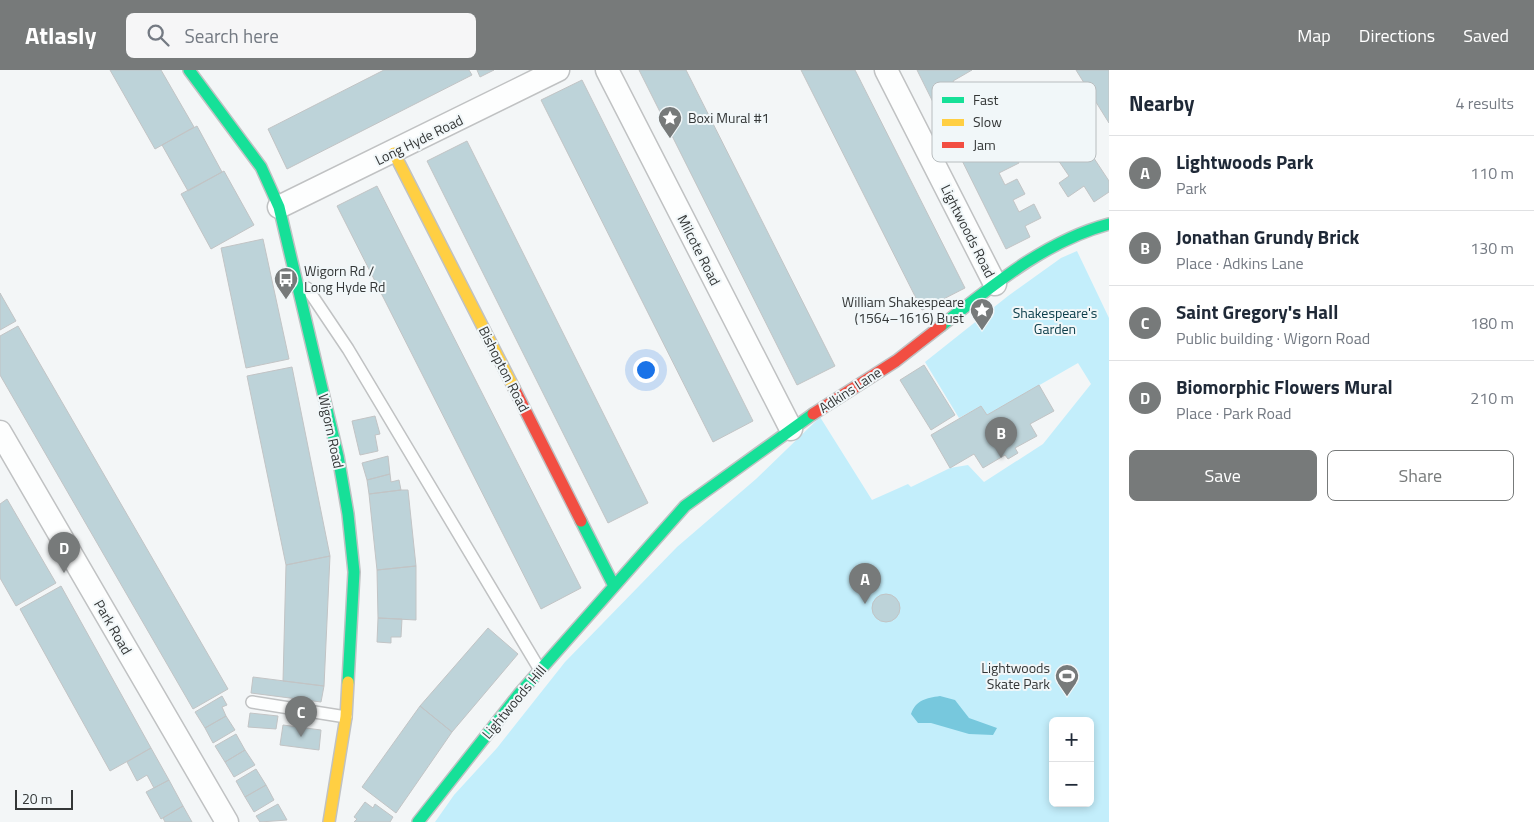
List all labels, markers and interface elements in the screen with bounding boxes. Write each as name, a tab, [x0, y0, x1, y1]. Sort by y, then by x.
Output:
search box	[126, 13, 476, 58]
text: Atlasly	[25, 17, 96, 53]
icon: search	[144, 21, 172, 49]
text: Search here	[184, 21, 279, 50]
text: Map	[1297, 22, 1331, 49]
text: Directions	[1359, 22, 1435, 49]
text: Saved	[1463, 22, 1509, 49]
legend	[932, 82, 1096, 162]
text: Nearby	[1129, 87, 1194, 119]
text: Fast	[973, 89, 998, 110]
text: 4 results	[1455, 91, 1514, 115]
place icon: Boxi Mural #1	[657, 105, 683, 139]
place label: Boxi Mural #1	[688, 107, 769, 128]
street label: Long Hyde Road	[371, 109, 466, 170]
text: Slow	[973, 111, 1002, 132]
text: Jam	[973, 134, 996, 155]
text: Lightwoods Park	[1176, 147, 1314, 176]
text: A	[1140, 161, 1150, 185]
text: 110 m	[1470, 161, 1514, 185]
text: Park	[1176, 176, 1207, 200]
street label: Lightwoods Road	[936, 181, 1001, 281]
street label: Milcote Road	[673, 211, 726, 289]
text: Jonathan Grundy Brick	[1176, 222, 1359, 251]
text: B	[1140, 236, 1150, 260]
text: 130 m	[1470, 236, 1514, 260]
text: Place · Adkins Lane	[1176, 251, 1304, 275]
place label: Wigorn Rd / Long Hyde Rd	[304, 260, 385, 297]
bus stop icon: Wigorn Rd / Long Hyde Rd	[273, 266, 299, 300]
place label: William Shakespeare (1564–1616) Bust	[842, 291, 964, 328]
place icon: William Shakespeare (1564–1616) Bust	[969, 297, 995, 331]
text: Saint Gregory's Hall	[1176, 297, 1338, 326]
park label: Shakespeare's Garden	[1013, 302, 1097, 339]
text: C	[1141, 311, 1149, 335]
text: 180 m	[1470, 311, 1514, 335]
street label: Bishopton Road	[474, 322, 535, 415]
text: Public building · Wigorn Road	[1176, 326, 1370, 350]
your location	[633, 357, 659, 383]
street label: Adkins Lane	[814, 361, 885, 418]
text: Biomorphic Flowers Mural	[1176, 372, 1393, 401]
text: D	[1140, 386, 1150, 410]
text: 210 m	[1470, 386, 1514, 410]
street label: Wigorn Road	[313, 392, 350, 470]
text: Place · Park Road	[1176, 401, 1291, 425]
pin: B	[985, 417, 1017, 458]
button: Save	[1129, 450, 1317, 501]
button: Share	[1327, 450, 1514, 501]
pin: D	[48, 532, 80, 573]
pin: A	[849, 563, 881, 604]
street label: Park Road	[89, 595, 138, 658]
place label: Lightwoods Skate Park	[981, 657, 1050, 694]
street label: Lightwoods Hill	[476, 660, 551, 743]
sports icon: Lightwoods Skate Park	[1054, 663, 1080, 697]
pin: C	[285, 696, 317, 737]
map controls	[1049, 717, 1094, 807]
button: +	[1049, 717, 1094, 762]
button: −	[1049, 762, 1094, 807]
scale bar	[15, 787, 72, 810]
text: 20 m	[22, 788, 52, 809]

